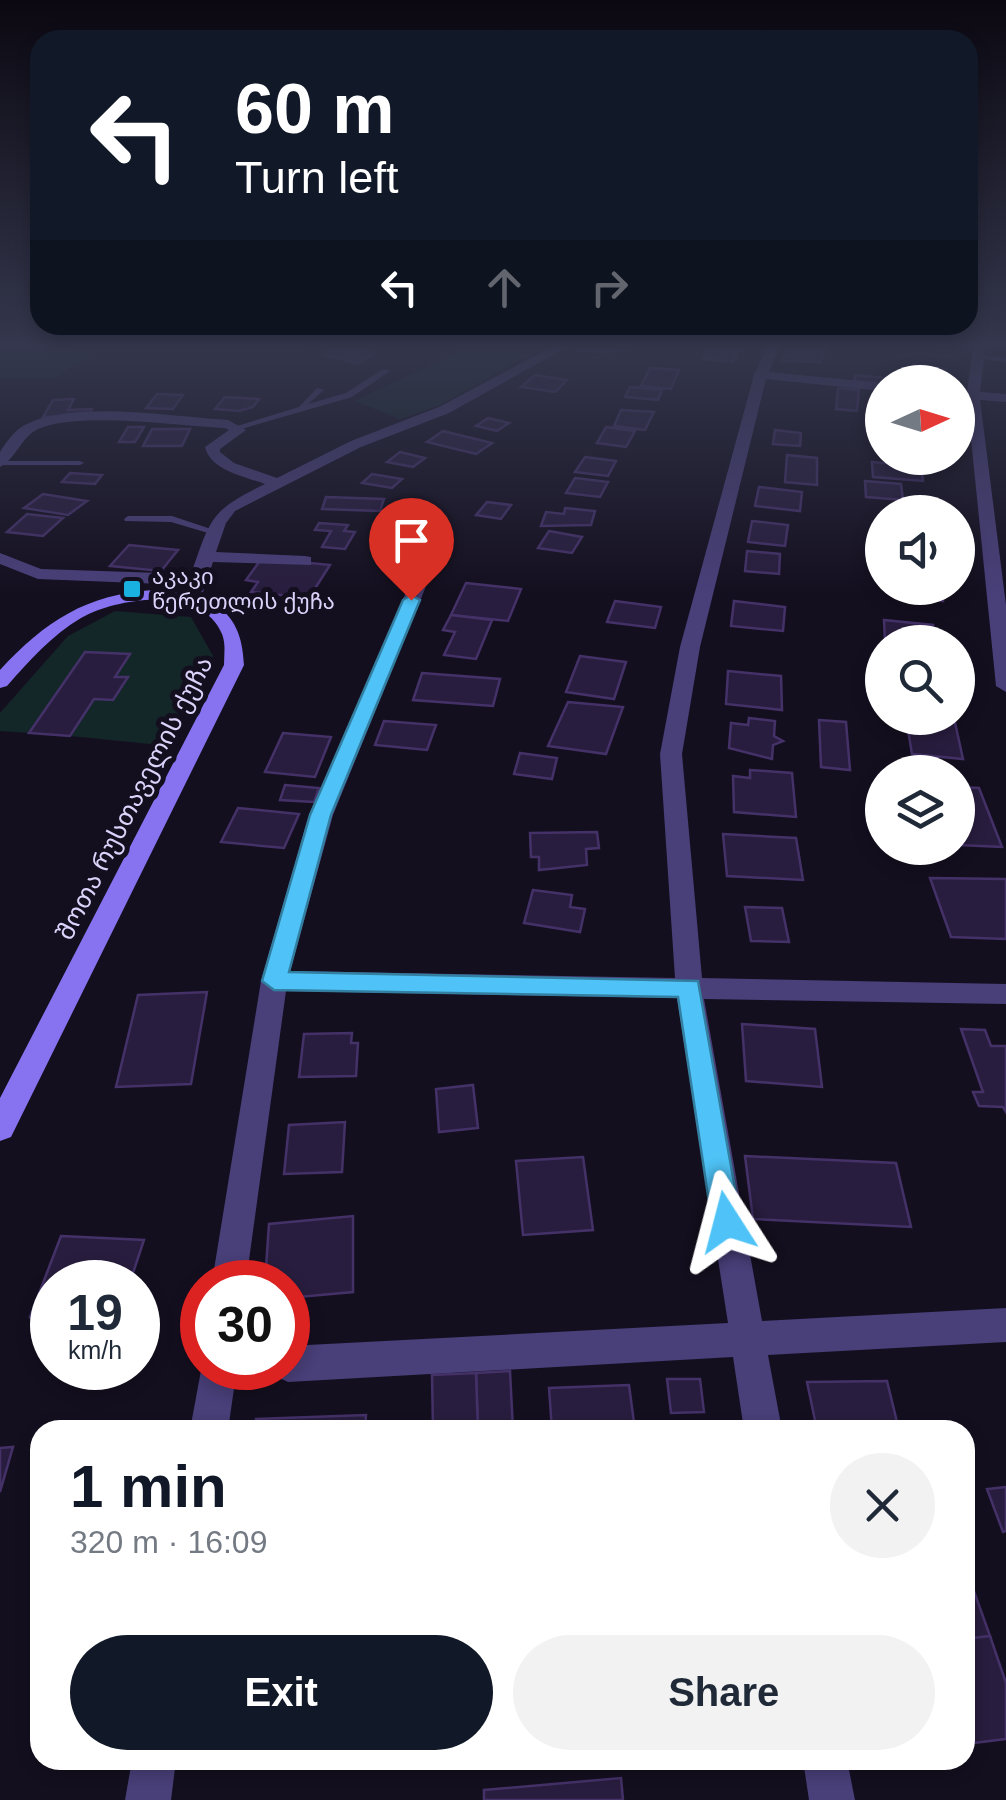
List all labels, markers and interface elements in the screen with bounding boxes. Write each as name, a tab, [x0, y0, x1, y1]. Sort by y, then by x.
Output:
icon: left	[70, 70, 200, 200]
text: 60 m	[235, 70, 395, 148]
text: Turn left	[235, 152, 398, 203]
icon: left	[372, 260, 427, 315]
icon: ahead	[477, 260, 532, 315]
icon: right	[582, 260, 637, 315]
north arrow	[865, 365, 975, 475]
map controls	[865, 365, 975, 865]
button: sound	[865, 495, 975, 605]
pin	[369, 498, 454, 601]
icon: arrive	[384, 513, 439, 568]
place label: აკაკი წერეთლის ქუჩა	[152, 564, 335, 615]
marker: აკაკი წერეთლის ქუჩა	[121, 578, 143, 600]
button: search	[865, 625, 975, 735]
street label: შოთა რუსთაველის ქუჩა	[50, 652, 220, 945]
button: layers	[865, 755, 975, 865]
position arrow	[675, 1170, 779, 1274]
speed limit sign: 30	[180, 1260, 310, 1390]
text: 19	[67, 1285, 123, 1341]
text: km/h	[68, 1336, 122, 1364]
text: 1 min	[70, 1453, 227, 1520]
button: close	[830, 1453, 935, 1558]
text: 320 m · 16:09	[70, 1524, 267, 1560]
button: Exit	[70, 1635, 493, 1750]
button: Share	[513, 1635, 935, 1750]

